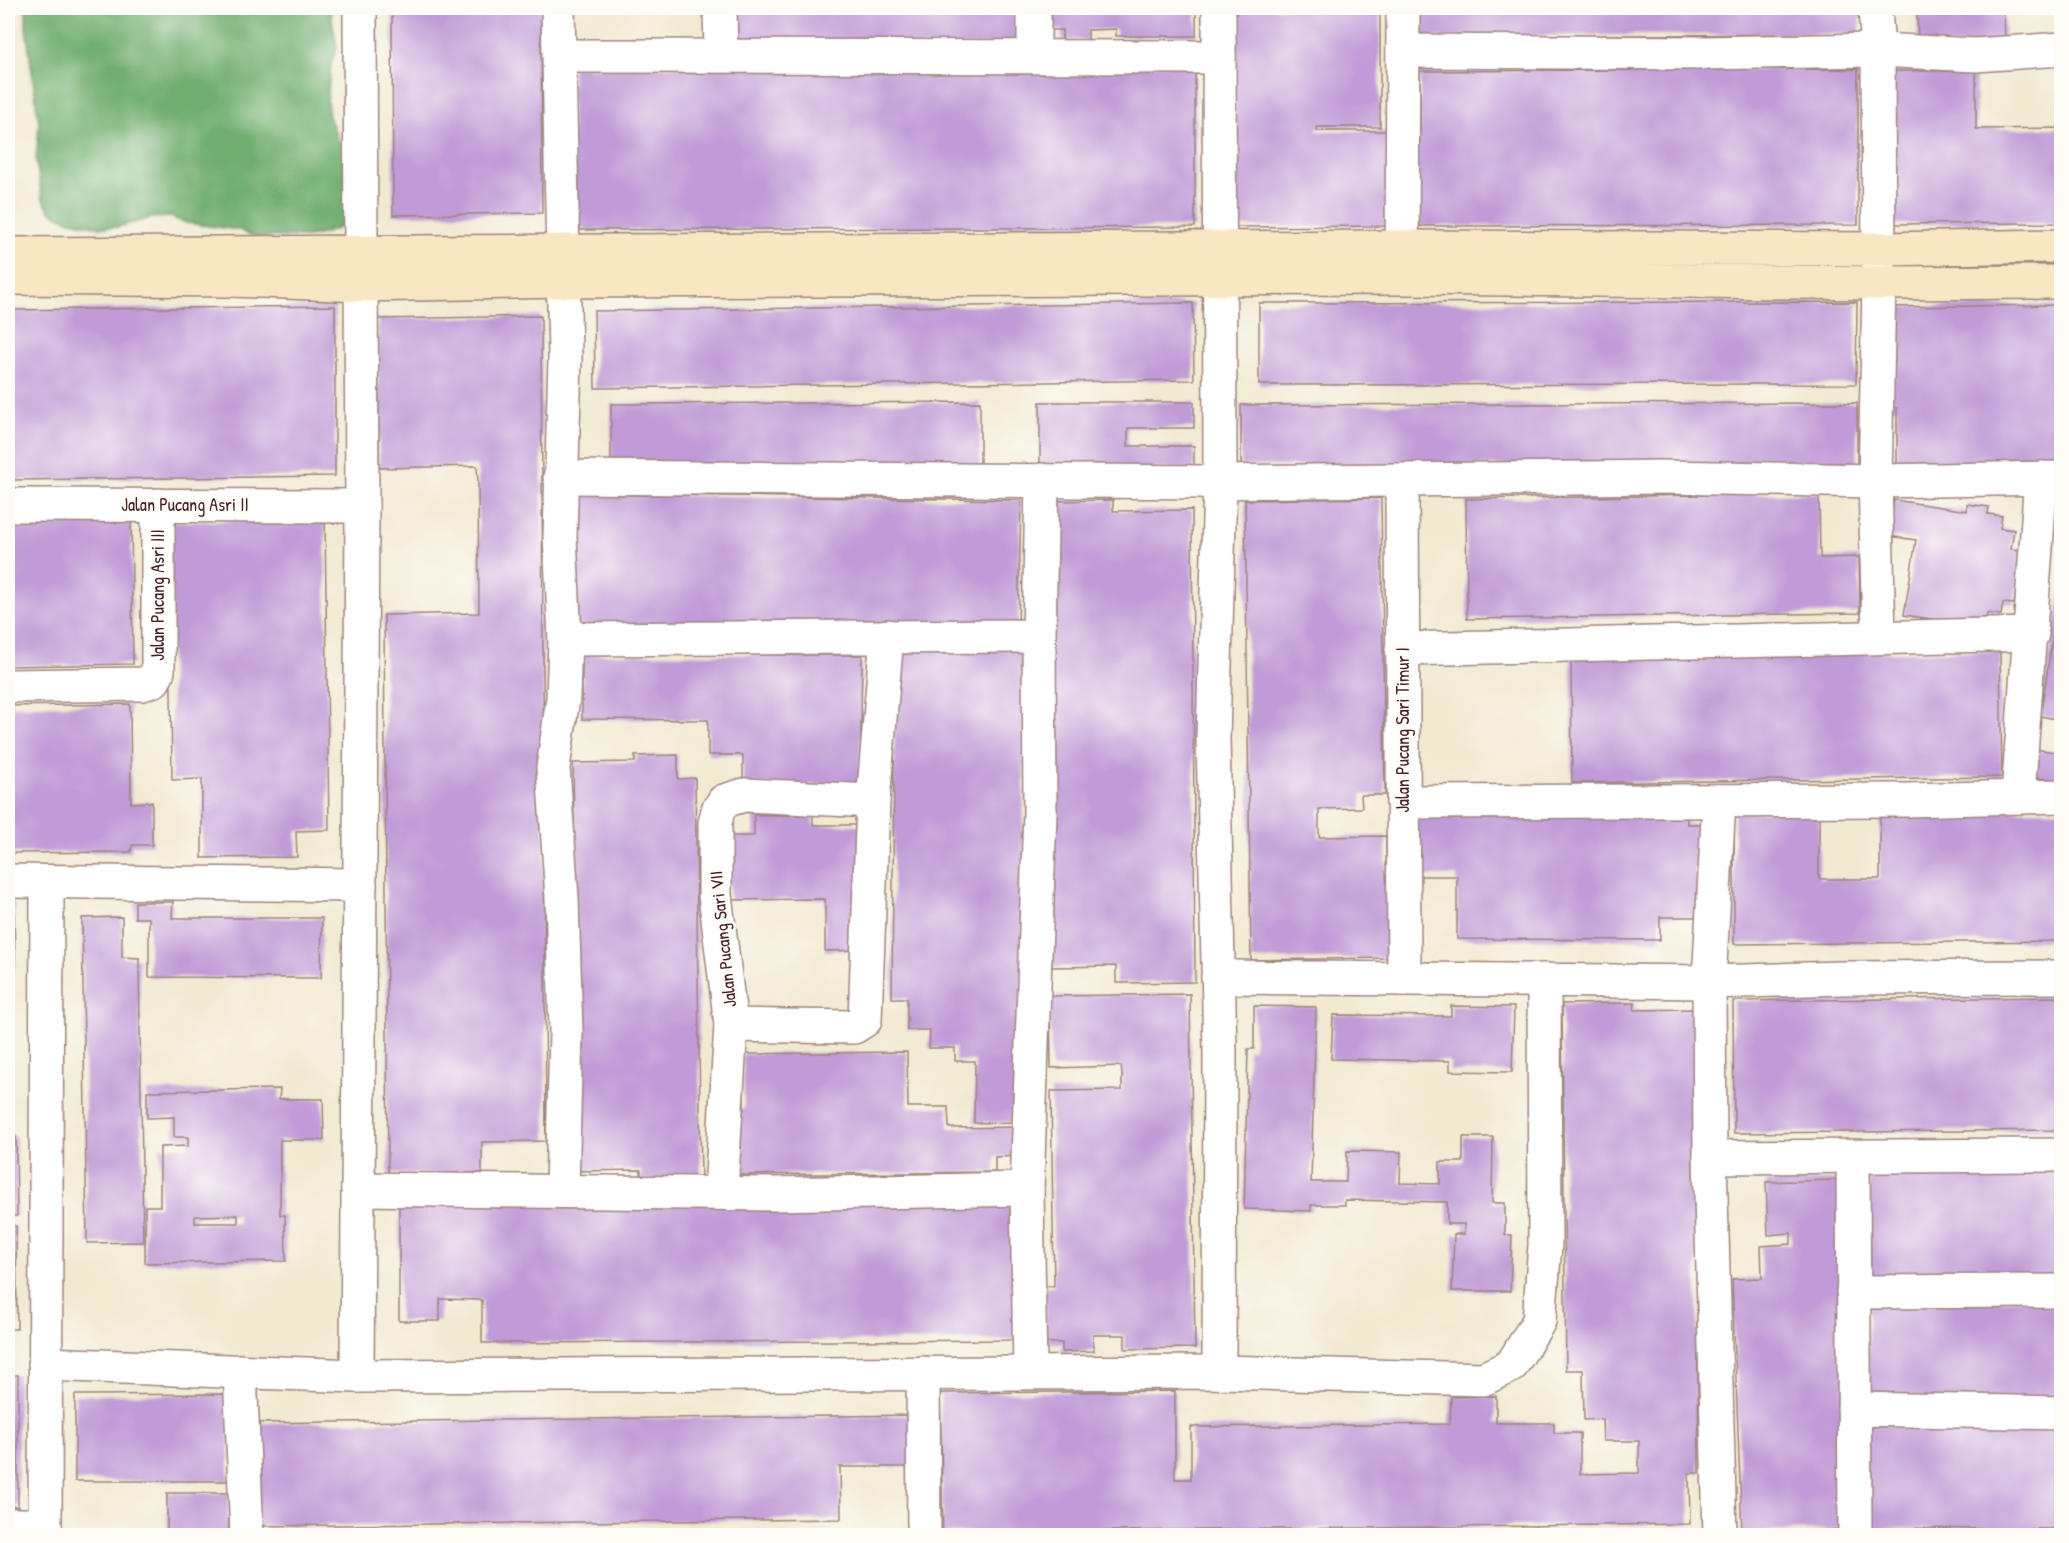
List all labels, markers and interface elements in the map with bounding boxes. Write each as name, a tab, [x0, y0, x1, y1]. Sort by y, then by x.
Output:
street label: Jalan Pucang Asri II	[121, 492, 249, 517]
street label: Jalan Pucang Asri III	[145, 529, 170, 661]
street label: Jalan Pucang Sari Timur I	[1390, 647, 1415, 813]
street label: Jalan Pucang Sari VII	[703, 870, 742, 1008]

